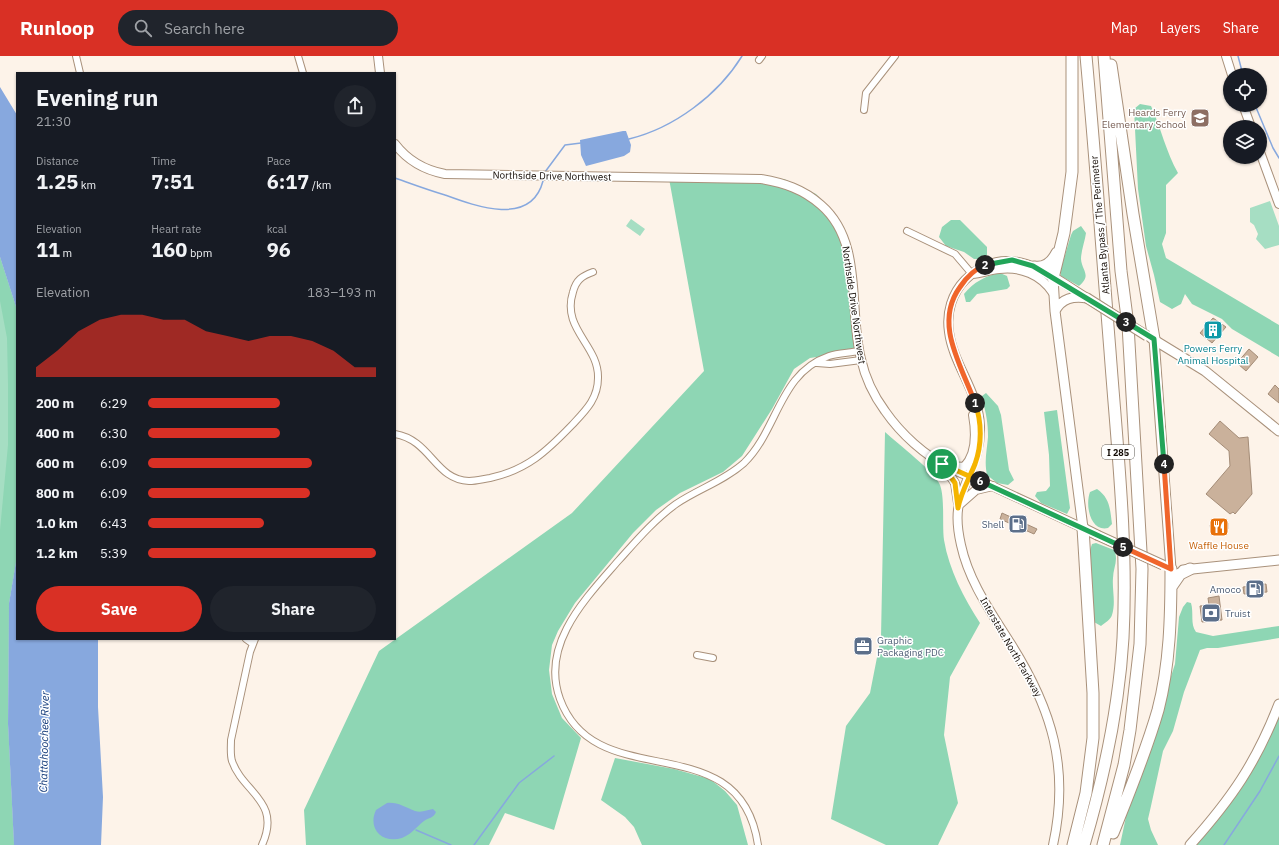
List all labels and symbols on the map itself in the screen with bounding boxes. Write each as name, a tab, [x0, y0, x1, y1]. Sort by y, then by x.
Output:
place label: Heards Ferry Elementary School	[1102, 106, 1186, 131]
school or university icon: Heards Ferry Elementary School	[1189, 107, 1211, 129]
street label: Atlanta Bypass / The Perimeter	[1087, 155, 1113, 295]
street label: Northside Drive Northwest	[492, 168, 612, 184]
street label: Northside Drive Northwest	[839, 245, 869, 365]
pin: 2	[975, 255, 995, 275]
pin: 3	[1116, 312, 1136, 332]
building icon: Powers Ferry Animal Hospital	[1202, 319, 1224, 341]
place label: Powers Ferry Animal Hospital	[1177, 342, 1249, 367]
pin: 1	[965, 393, 985, 413]
road number: I 285	[1102, 445, 1134, 459]
pin	[925, 447, 959, 481]
pin: 4	[1154, 454, 1174, 474]
pin: 6	[970, 471, 990, 491]
fuel station icon: Shell	[1007, 513, 1029, 535]
restaurant icon: Waffle House	[1208, 516, 1230, 538]
place label: Shell	[982, 518, 1004, 531]
pin: 5	[1113, 537, 1133, 557]
place label: Waffle House	[1189, 539, 1249, 552]
fuel station icon: Amoco	[1244, 578, 1266, 600]
place label: Amoco	[1210, 583, 1241, 596]
street label: Interstate North Parkway	[977, 595, 1045, 699]
bank icon: Truist	[1200, 602, 1222, 624]
place label: Truist	[1225, 607, 1251, 620]
place label: Graphic Packaging PDC	[877, 634, 944, 659]
office icon: Graphic Packaging PDC	[852, 635, 874, 657]
water label: Chattahoochee River	[36, 690, 52, 793]

